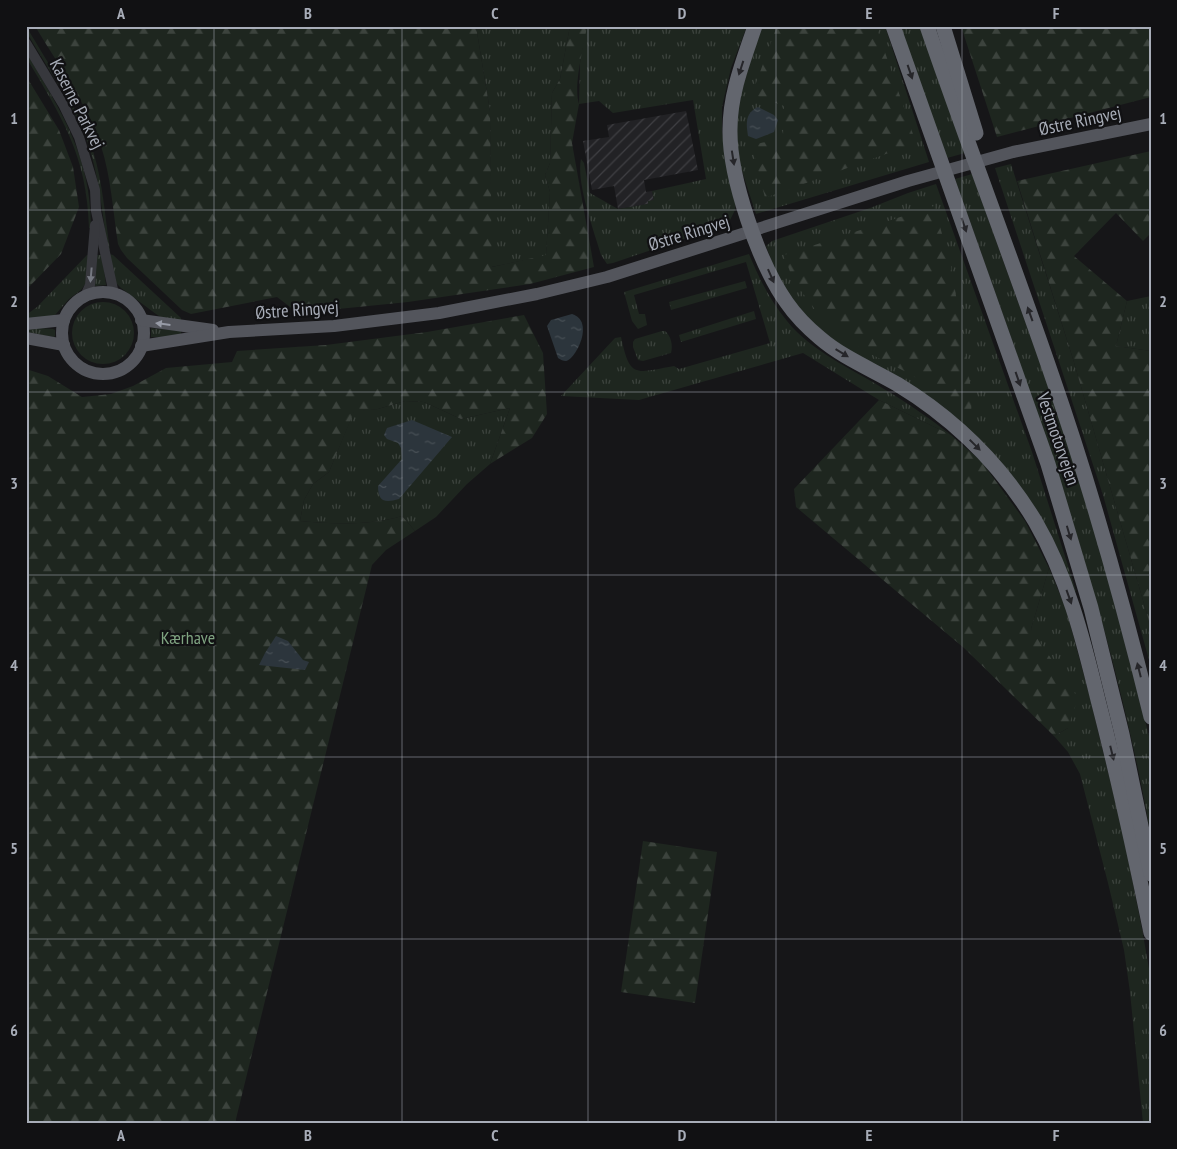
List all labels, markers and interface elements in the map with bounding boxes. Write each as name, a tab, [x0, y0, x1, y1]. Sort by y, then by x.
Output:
text: A	[116, 3, 126, 23]
text: B	[304, 3, 312, 23]
text: C	[491, 3, 499, 23]
text: D	[678, 3, 687, 23]
text: E	[866, 3, 873, 23]
text: F	[1053, 3, 1060, 23]
street label: Kaserne Parkvej	[45, 55, 110, 153]
one-way arrow	[737, 60, 745, 75]
one-way arrow	[906, 65, 914, 80]
street label: Østre Ringvej	[1037, 101, 1123, 140]
text: 1	[10, 108, 18, 128]
text: 1	[1159, 108, 1167, 128]
one-way arrow	[729, 151, 737, 167]
street label: Østre Ringvej	[646, 209, 732, 256]
one-way arrow	[961, 218, 968, 233]
one-way arrow	[87, 267, 95, 283]
one-way arrow	[768, 269, 776, 283]
text: 2	[10, 291, 18, 311]
text: 2	[1159, 291, 1167, 311]
street label: Østre Ringvej	[254, 295, 339, 324]
one-way arrow	[1026, 306, 1034, 321]
one-way arrow	[155, 320, 171, 328]
one-way arrow	[836, 348, 849, 358]
one-way arrow	[1015, 371, 1022, 386]
street label: Vestmotorvejen	[1032, 388, 1085, 488]
one-way arrow	[969, 439, 981, 451]
text: 3	[10, 473, 18, 493]
text: 3	[1159, 473, 1167, 493]
one-way arrow	[1065, 526, 1073, 541]
one-way arrow	[1065, 590, 1073, 605]
park label: Kærhave	[161, 626, 215, 649]
text: 4	[10, 655, 18, 675]
text: 4	[1159, 655, 1167, 675]
one-way arrow	[1135, 662, 1143, 677]
one-way arrow	[1108, 746, 1116, 761]
text: 5	[10, 838, 18, 858]
text: 5	[1159, 838, 1167, 858]
text: 6	[10, 1020, 18, 1040]
text: 6	[1159, 1020, 1167, 1040]
text: A	[116, 1125, 126, 1145]
text: B	[304, 1125, 312, 1145]
text: C	[491, 1125, 499, 1145]
text: D	[678, 1125, 687, 1145]
text: E	[866, 1125, 873, 1145]
text: F	[1053, 1125, 1060, 1145]

